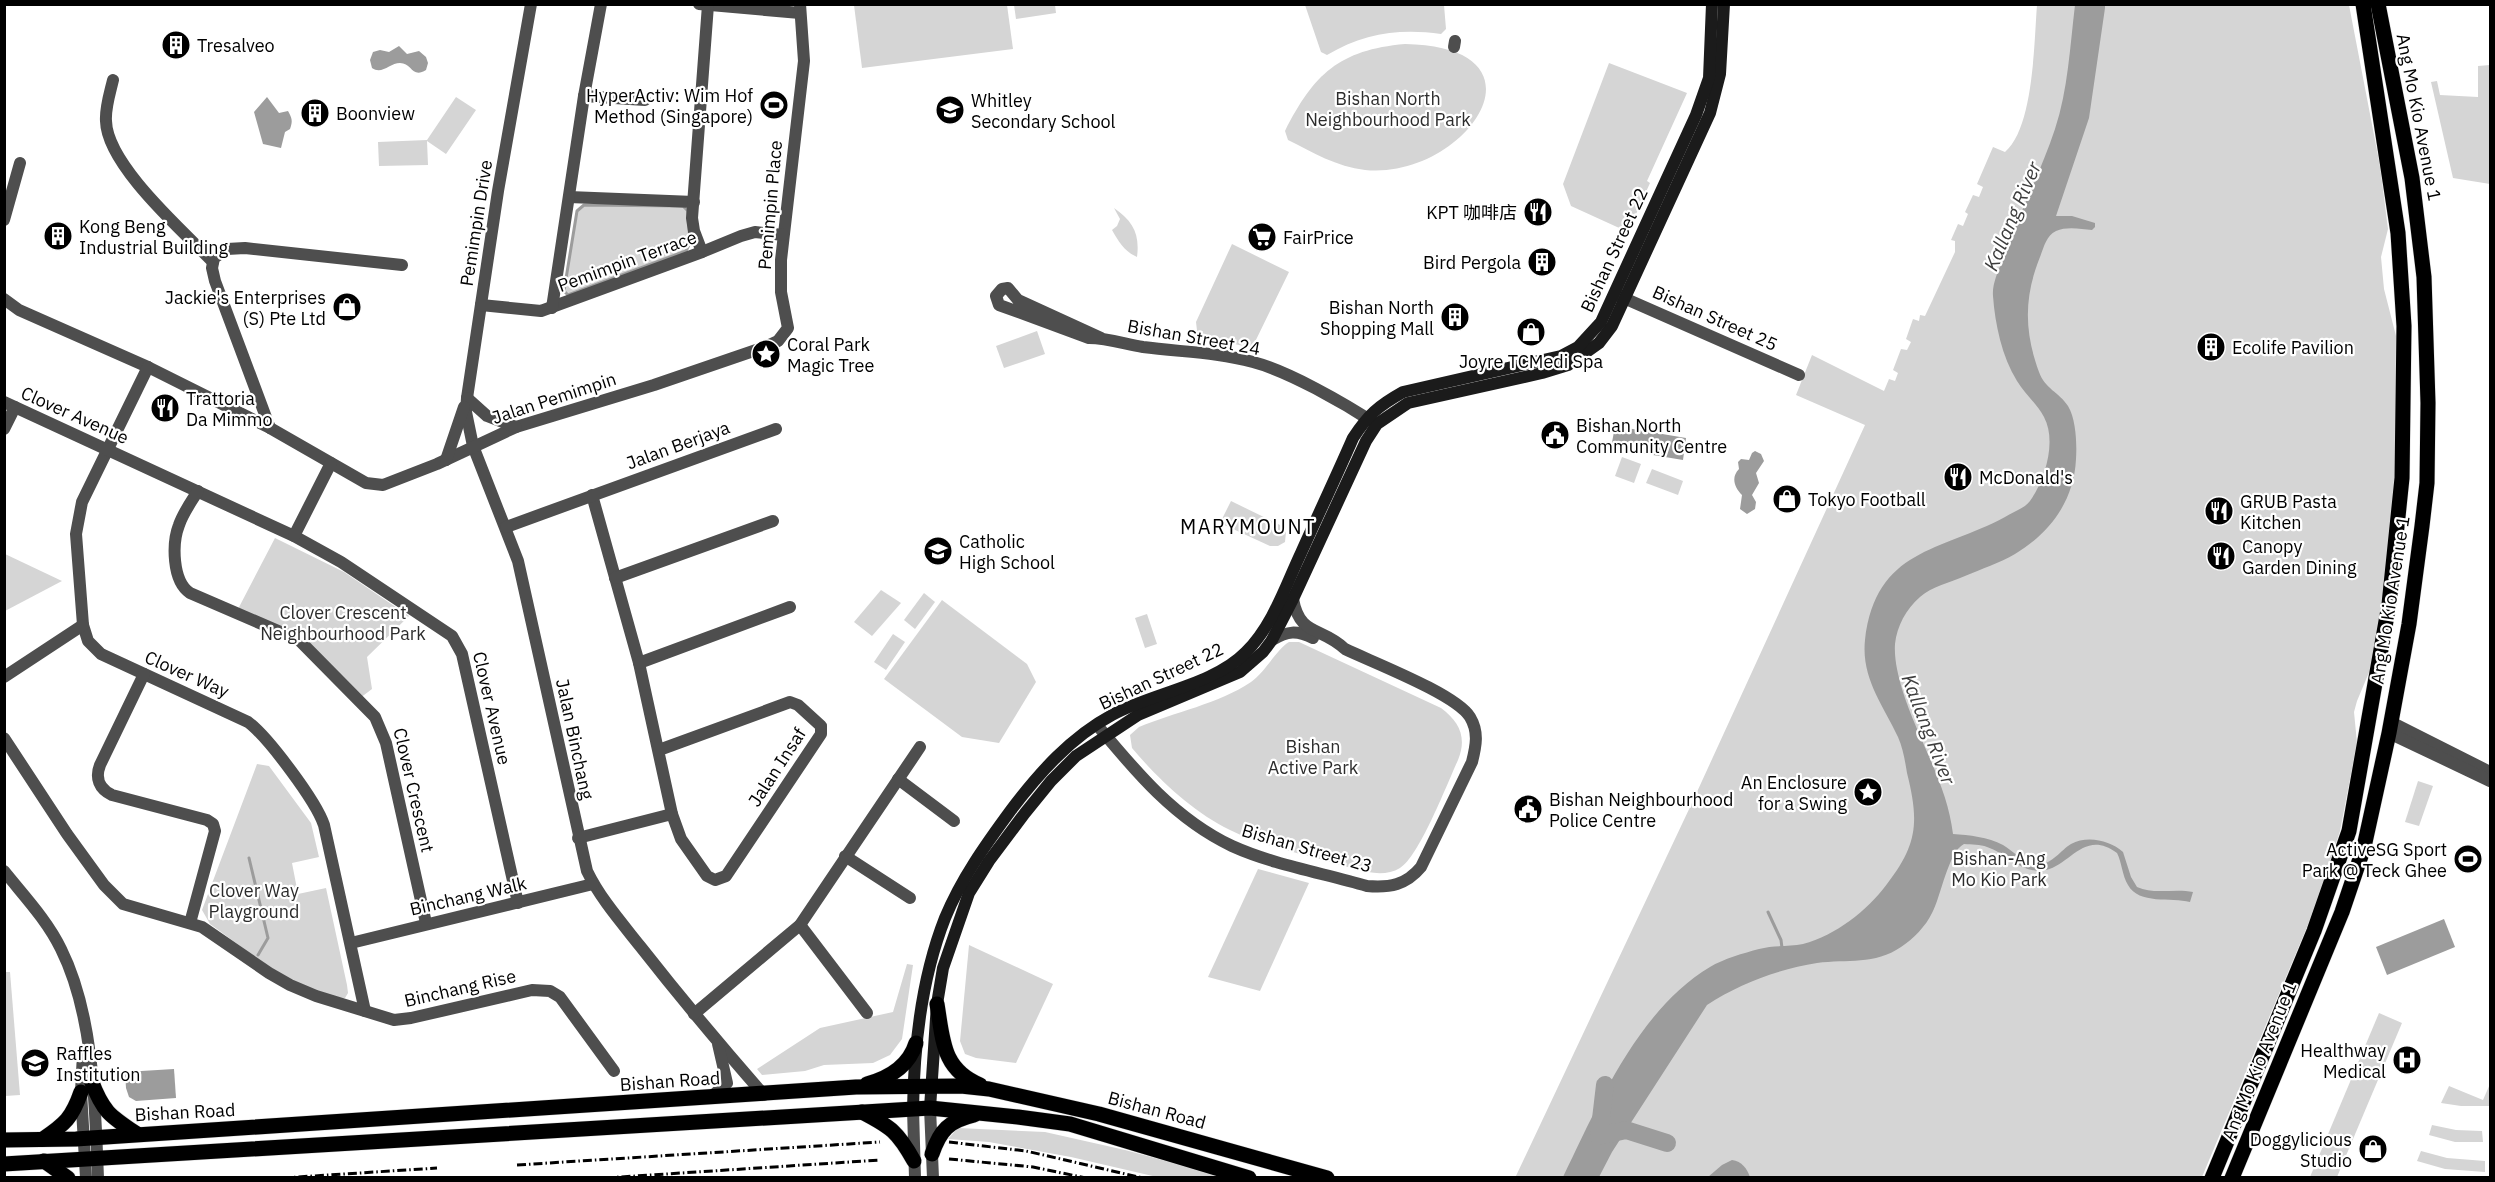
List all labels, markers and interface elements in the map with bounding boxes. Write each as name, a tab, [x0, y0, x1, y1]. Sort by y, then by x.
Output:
building icon: Tresalveo	[160, 29, 192, 61]
street label: Ang Mo Kio Avenue 1	[2392, 31, 2446, 203]
place label: Tresalveo	[197, 34, 275, 57]
place label: HyperActiv: Wim Hof Method (Singapore)	[586, 84, 753, 128]
park label: Bishan North Neighbourhood Park	[1305, 87, 1471, 131]
sports icon: HyperActiv: Wim Hof Method (Singapore)	[758, 89, 790, 121]
place label: Whitley Secondary School	[971, 89, 1116, 133]
school or university icon: Whitley Secondary School	[934, 94, 966, 126]
building icon: Boonview	[299, 97, 331, 129]
place label: Boonview	[336, 102, 415, 125]
street label: Pemimpin Place	[753, 139, 787, 271]
water label: Kallang River	[1977, 157, 2047, 275]
street label: Pemimpin Drive	[455, 158, 497, 288]
street label: Bishan Street 22	[1575, 184, 1653, 316]
restaurant icon: KPT 咖啡店	[1522, 196, 1554, 228]
place label: KPT 咖啡店	[1426, 201, 1517, 224]
place label: Kong Beng Industrial Building	[79, 215, 228, 259]
building icon: Kong Beng Industrial Building	[42, 220, 74, 252]
supermarket icon: FairPrice	[1246, 221, 1278, 253]
street label: Pemimpin Terrace	[554, 225, 700, 297]
place label: FairPrice	[1283, 226, 1354, 249]
building icon: Bird Pergola	[1526, 246, 1558, 278]
place label: Bird Pergola	[1423, 251, 1521, 274]
street label: Bishan Street 25	[1649, 280, 1781, 356]
place label: Jackie's Enterprises (S) Pte Ltd	[165, 286, 326, 330]
shop icon: Jackie's Enterprises (S) Pte Ltd	[331, 291, 363, 323]
place label: Bishan North Shopping Mall	[1320, 296, 1434, 340]
building icon: Bishan North Shopping Mall	[1439, 301, 1471, 333]
street label: Bishan Street 24	[1126, 314, 1262, 360]
shop icon: Joyre TCMedi Spa	[1515, 316, 1547, 348]
building icon: Ecolife Pavilion	[2195, 331, 2227, 363]
place label: Coral Park Magic Tree	[787, 333, 874, 377]
place label: Ecolife Pavilion	[2232, 336, 2354, 359]
place icon: Coral Park Magic Tree	[750, 338, 782, 370]
place label: Joyre TCMedi Spa	[1459, 350, 1603, 373]
street label: Jalan Pemimpin	[489, 367, 619, 429]
street label: Clover Avenue	[18, 381, 133, 449]
place label: Trattoria Da Mimmo	[186, 387, 273, 431]
restaurant icon: Trattoria Da Mimmo	[149, 392, 181, 424]
place label: Bishan North Community Centre	[1576, 414, 1727, 458]
street label: Jalan Berjaya	[623, 416, 733, 474]
public building icon: Bishan North Community Centre	[1539, 419, 1571, 451]
restaurant icon: McDonald's	[1942, 461, 1974, 493]
place label: McDonald's	[1979, 466, 2073, 489]
shop icon: Tokyo Football	[1771, 483, 1803, 515]
place label: Tokyo Football	[1808, 488, 1926, 511]
place label: GRUB Pasta Kitchen	[2240, 490, 2337, 534]
restaurant icon: GRUB Pasta Kitchen	[2203, 495, 2235, 527]
district label: MARYMOUNT	[1180, 513, 1316, 540]
street label: Ang Mo Kio Avenue 1	[2365, 514, 2415, 686]
place label: Catholic High School	[959, 530, 1055, 574]
school or university icon: Catholic High School	[922, 535, 954, 567]
place label: Canopy Garden Dining	[2242, 535, 2357, 579]
restaurant icon: Canopy Garden Dining	[2205, 540, 2237, 572]
park label: Clover Crescent Neighbourhood Park	[260, 601, 426, 645]
street label: Bishan Street 22	[1095, 637, 1227, 715]
street label: Clover Way	[141, 645, 233, 703]
street label: Clover Avenue	[468, 649, 516, 767]
water label: Kallang River	[1896, 670, 1963, 789]
street label: Jalan Binchang	[551, 677, 599, 802]
street label: Jalan Insaf	[743, 723, 811, 811]
street label: Clover Crescent	[388, 725, 440, 855]
park label: Bishan Active Park	[1268, 735, 1359, 779]
place label: An Enclosure for a Swing	[1741, 771, 1847, 815]
place icon: An Enclosure for a Swing	[1852, 776, 1884, 808]
place label: Bishan Neighbourhood Police Centre	[1549, 788, 1733, 832]
public building icon: Bishan Neighbourhood Police Centre	[1512, 793, 1544, 825]
street label: Bishan Street 23	[1239, 818, 1375, 878]
place label: ActiveSG Sport Park @ Teck Ghee	[2302, 838, 2447, 882]
sports icon: ActiveSG Sport Park @ Teck Ghee	[2452, 843, 2484, 875]
park label: Bishan-Ang Mo Kio Park	[1951, 847, 2047, 891]
street label: Binchang Walk	[407, 871, 529, 921]
park label: Clover Way Playground	[209, 879, 299, 923]
street label: Binchang Rise	[402, 964, 518, 1012]
street label: Ang Mo Kio Avenue 1	[2217, 978, 2301, 1144]
place label: Healthway Medical	[2300, 1039, 2386, 1083]
place label: Raffles Institution	[56, 1042, 141, 1086]
hospital icon: Healthway Medical	[2391, 1044, 2423, 1076]
school or university icon: Raffles Institution	[19, 1047, 51, 1079]
street label: Bishan Road	[619, 1066, 721, 1096]
street label: Bishan Road	[1105, 1086, 1209, 1134]
street label: Bishan Road	[134, 1098, 236, 1126]
place label: Doggylicious Studio	[2250, 1128, 2352, 1172]
shop icon: Doggylicious Studio	[2357, 1133, 2389, 1165]

